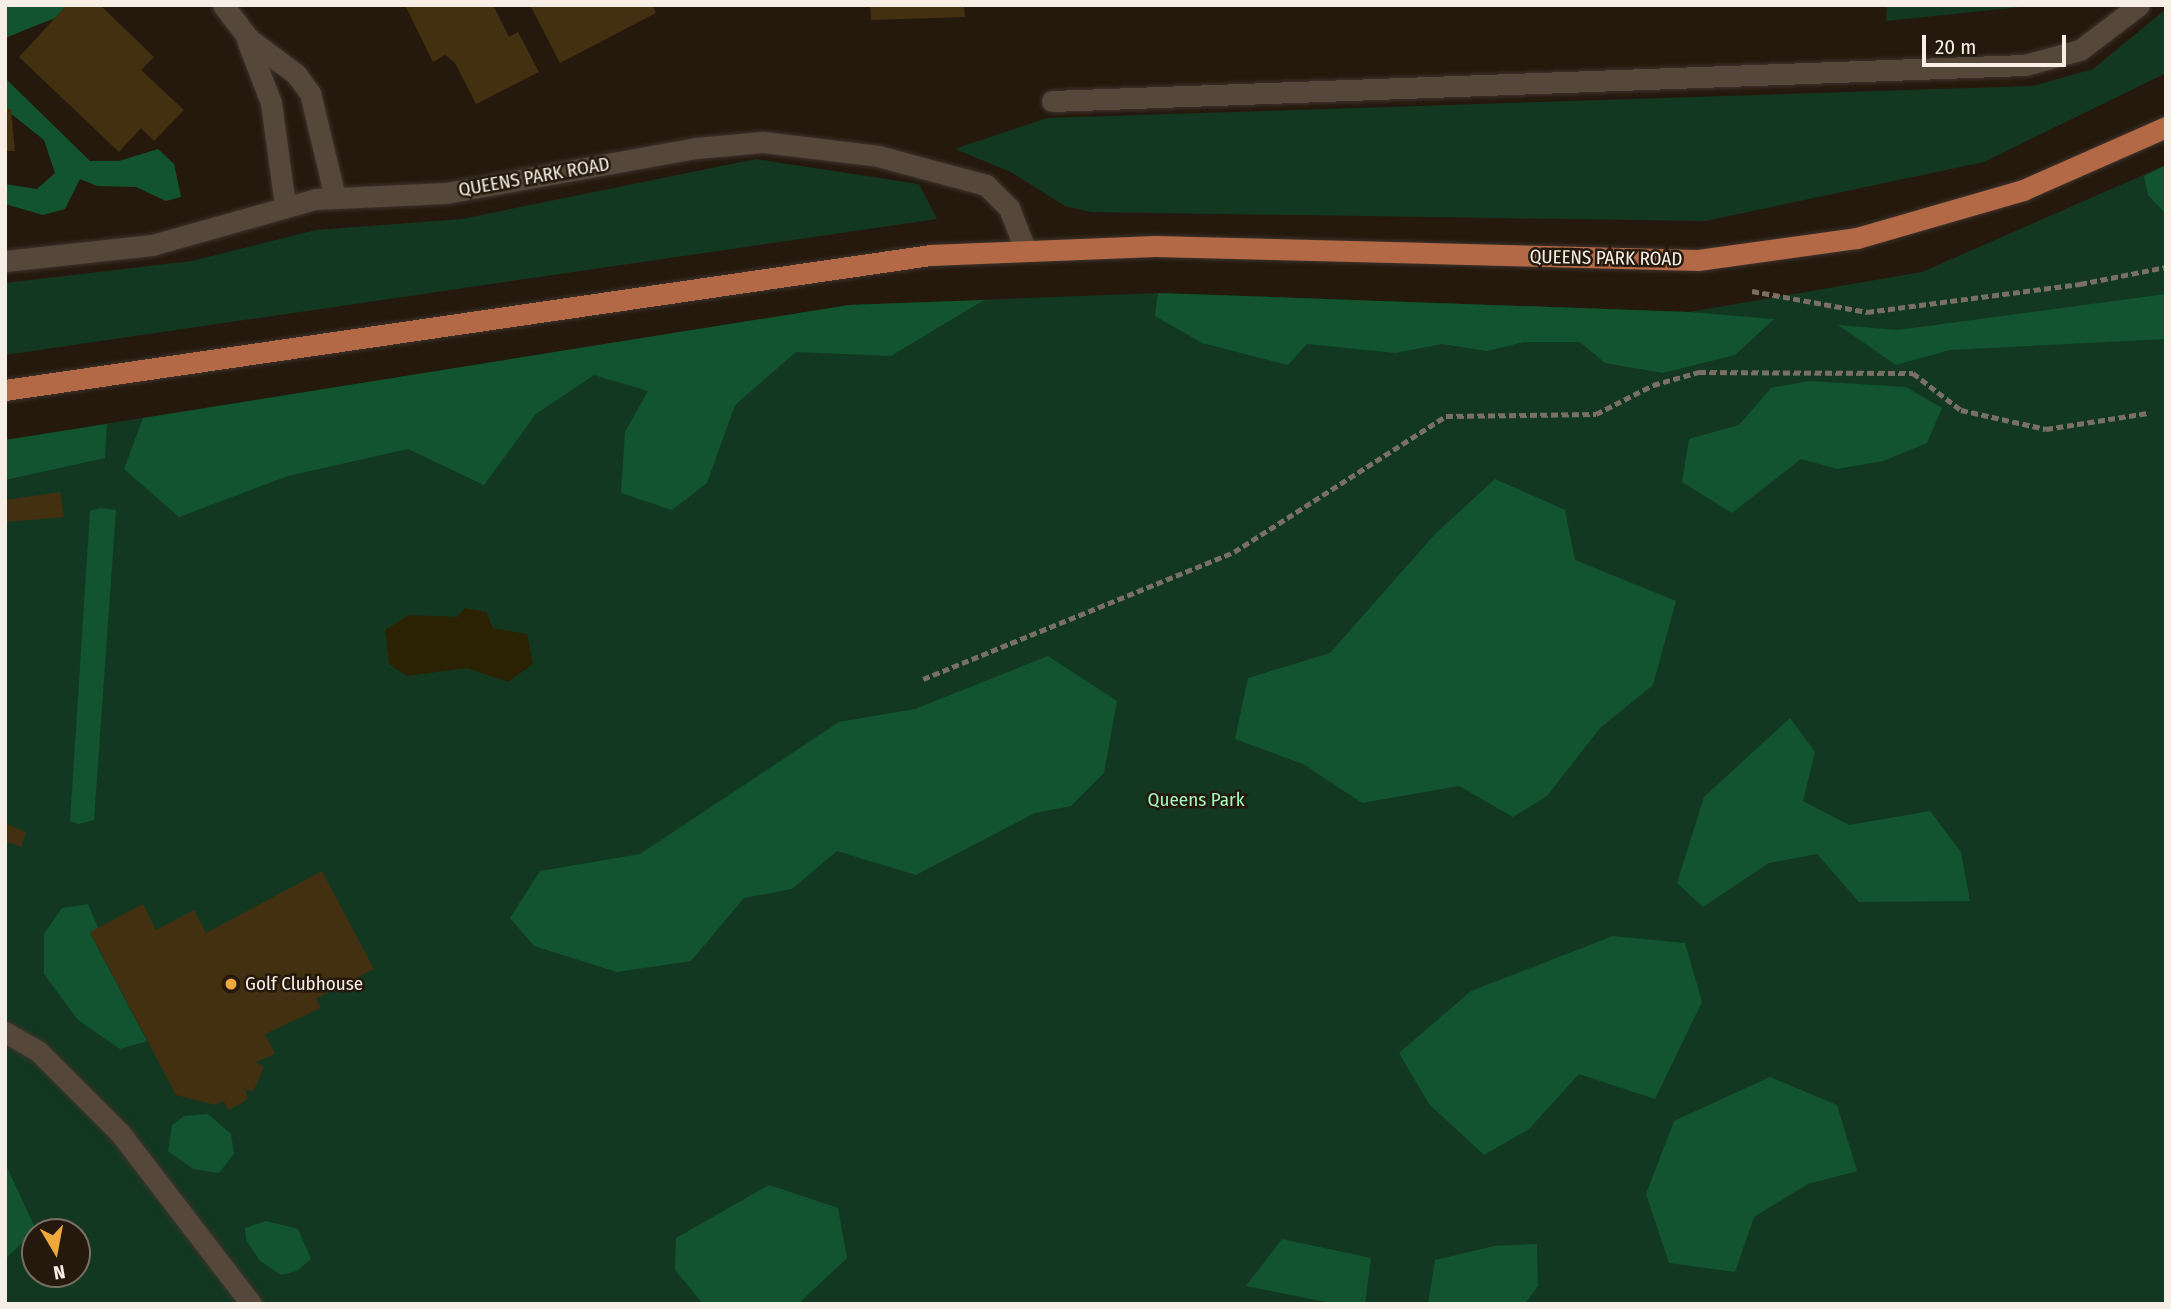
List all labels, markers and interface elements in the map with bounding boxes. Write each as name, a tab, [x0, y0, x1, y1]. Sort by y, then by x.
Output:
scale bar	[1926, 21, 2070, 65]
text: 20 m	[1935, 34, 1976, 60]
street label: QUEENS PARK ROAD	[457, 152, 611, 202]
street label: QUEENS PARK ROAD	[1529, 245, 1683, 271]
park label: Queens Park	[1148, 789, 1244, 811]
place label: Golf Clubhouse	[245, 973, 363, 995]
marker: Golf Clubhouse	[223, 976, 239, 992]
north arrow	[21, 1218, 91, 1288]
text: N	[52, 1260, 67, 1285]

